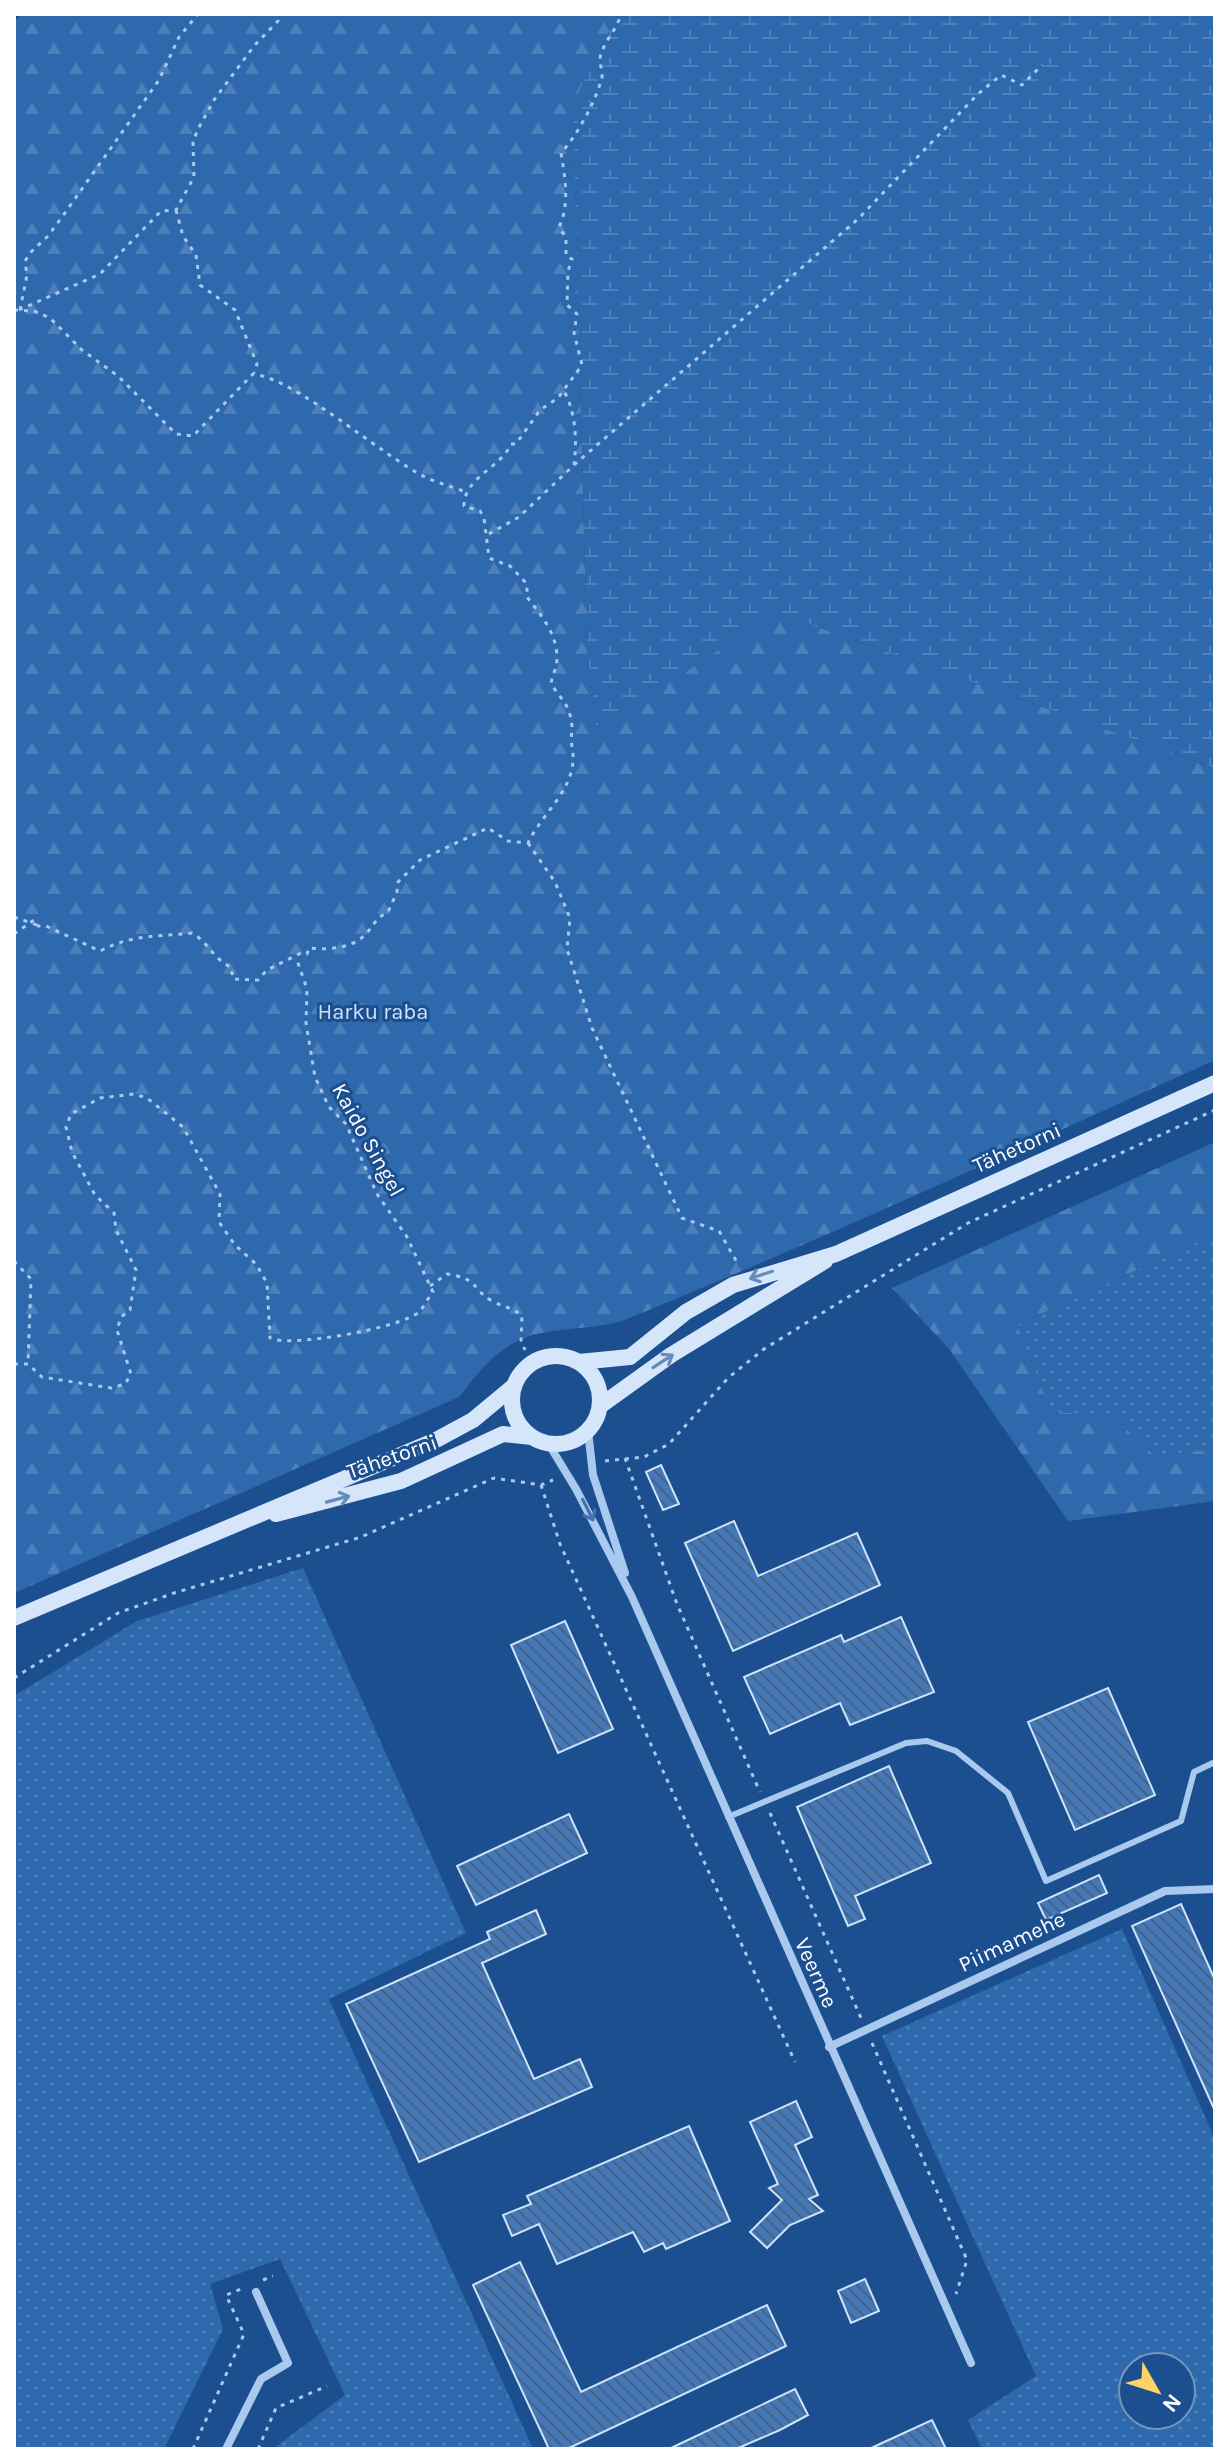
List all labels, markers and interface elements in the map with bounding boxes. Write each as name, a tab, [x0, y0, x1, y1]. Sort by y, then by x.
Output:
park label: Harku raba	[318, 999, 428, 1025]
street label: Kaido Singel	[326, 1079, 410, 1201]
street label: Tähetorni	[969, 1117, 1065, 1179]
one-way arrow	[749, 1268, 774, 1283]
one-way arrow	[651, 1352, 674, 1368]
street label: Tähetorni	[343, 1429, 441, 1485]
one-way arrow	[325, 1490, 351, 1505]
one-way arrow	[580, 1498, 596, 1522]
street label: Piimamehe	[955, 1906, 1069, 1978]
street label: Veerme	[789, 1934, 843, 2012]
north arrow	[1117, 2351, 1197, 2431]
text: N	[1157, 2389, 1187, 2417]

